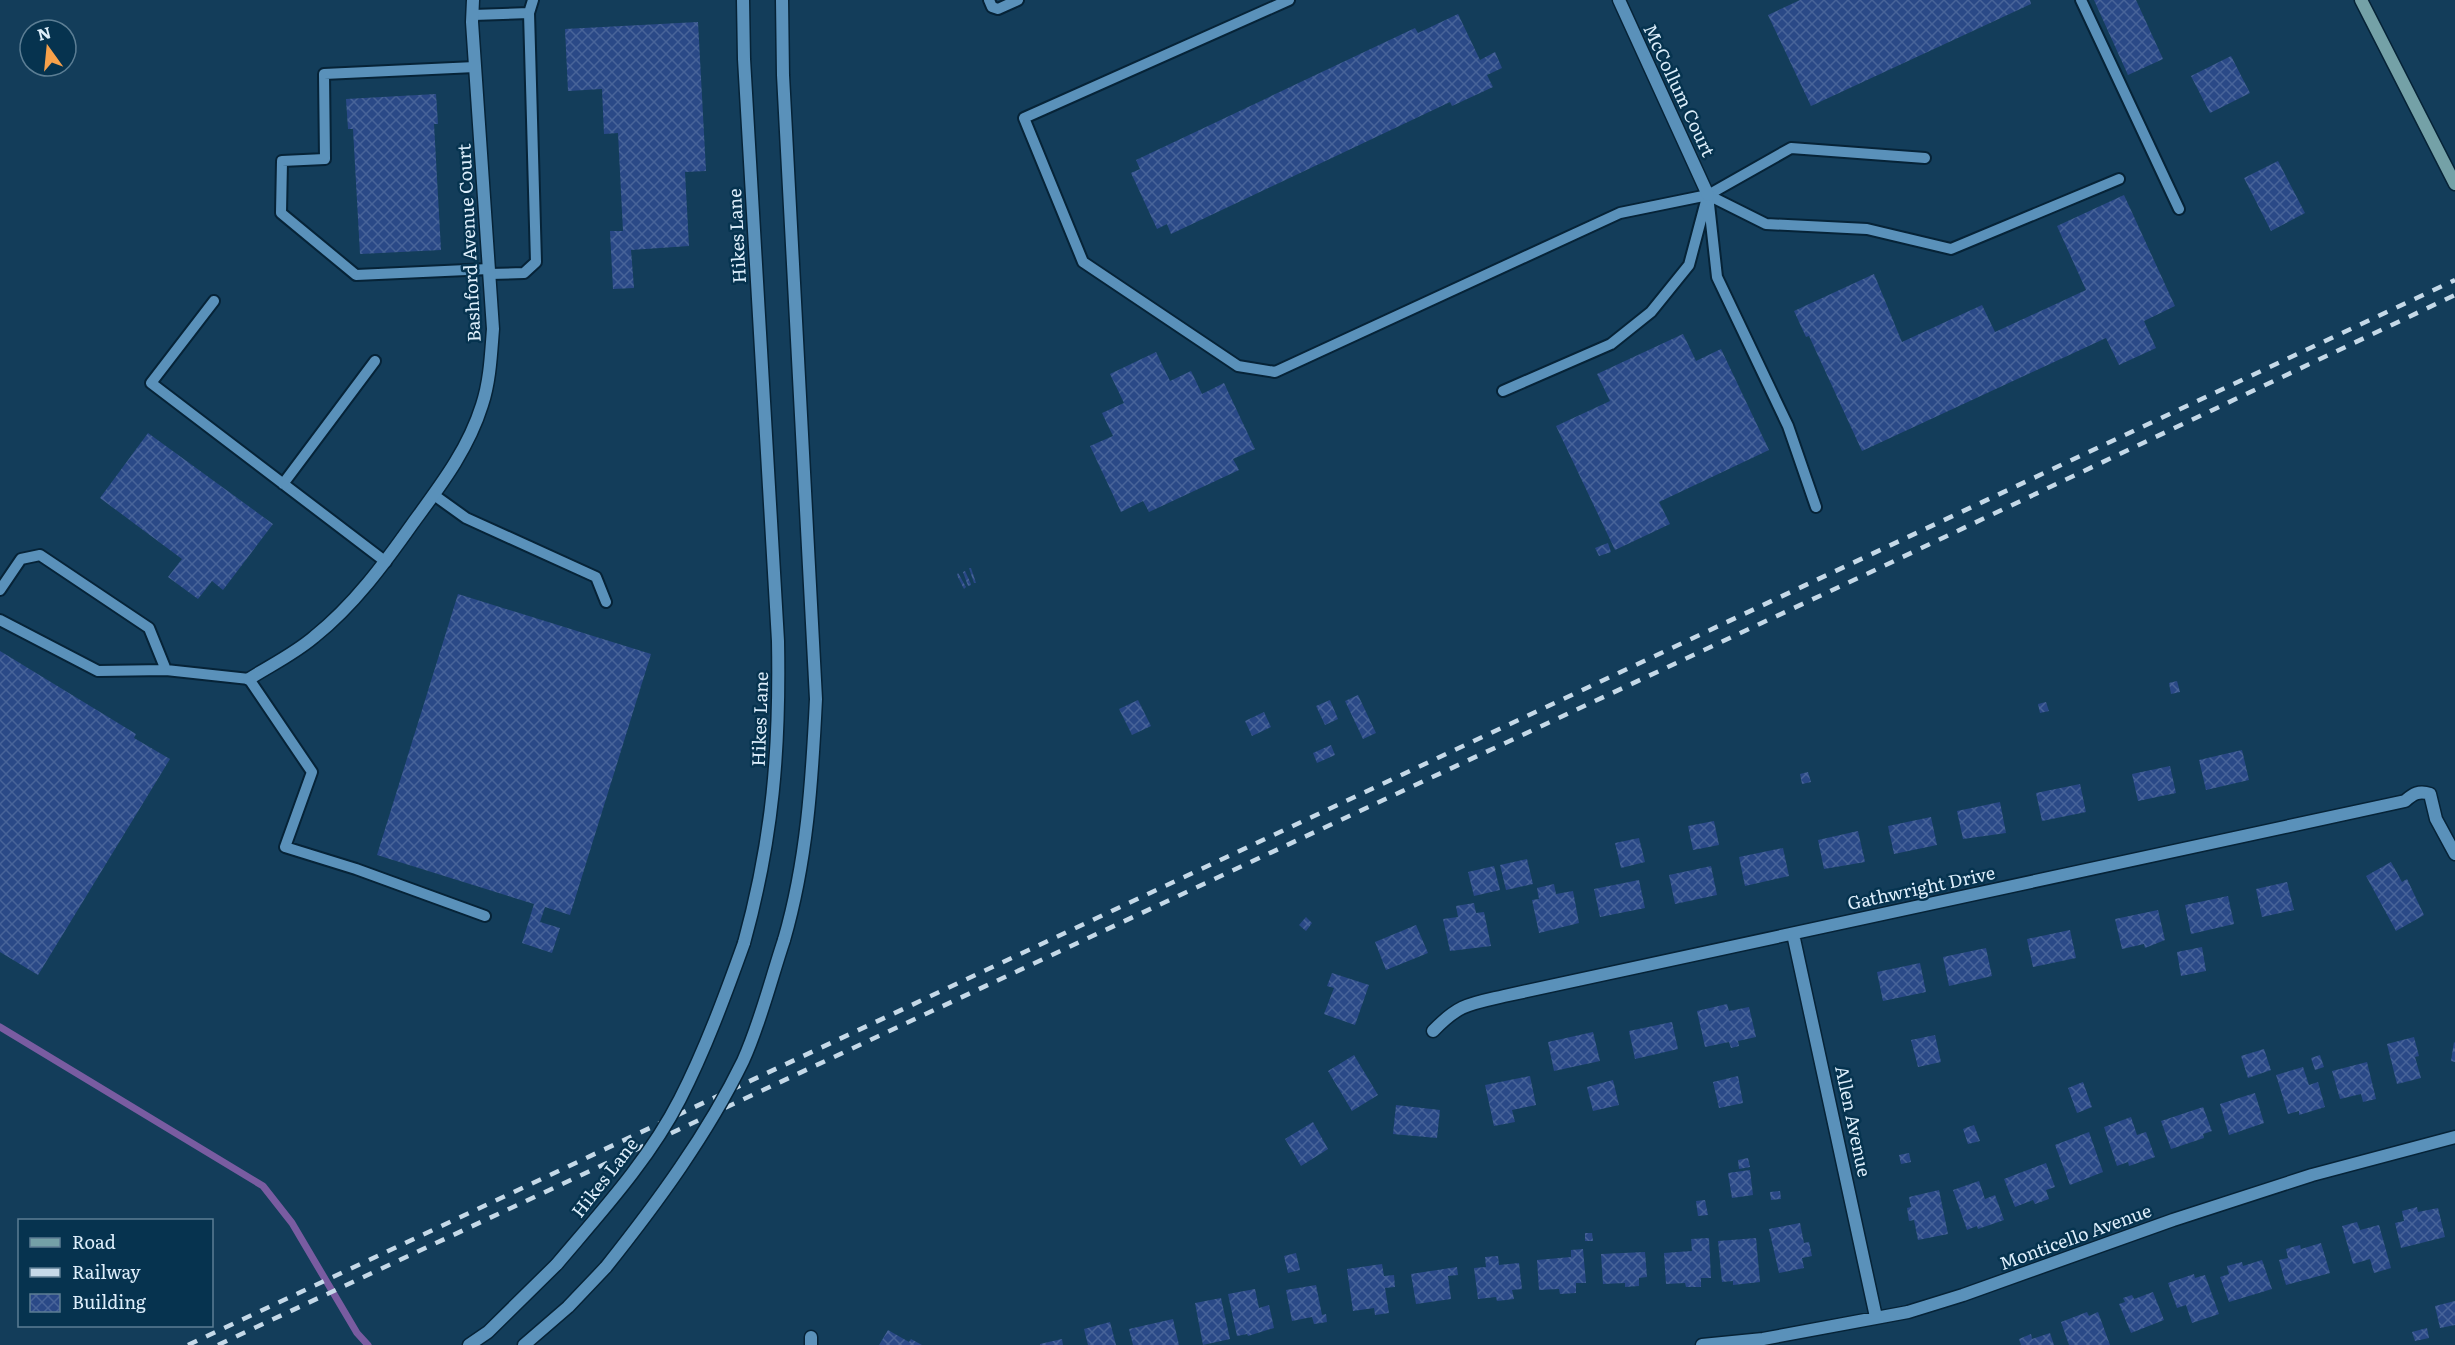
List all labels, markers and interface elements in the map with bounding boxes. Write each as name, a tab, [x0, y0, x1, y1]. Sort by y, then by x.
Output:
north arrow	[18, 18, 78, 78]
text: N	[34, 19, 53, 46]
street label: McCollum Court	[1637, 19, 1723, 162]
street label: Bashford Avenue Court	[449, 142, 487, 343]
street label: Hikes Lane	[720, 188, 752, 284]
street label: Hikes Lane	[744, 671, 774, 767]
street label: Gathwright Drive	[1845, 858, 1997, 916]
street label: Allen Avenue	[1829, 1063, 1879, 1179]
street label: Hikes Lane	[564, 1131, 644, 1223]
street label: Monticello Avenue	[1995, 1196, 2155, 1276]
legend	[18, 1219, 213, 1327]
text: Road	[72, 1228, 116, 1255]
text: Railway	[72, 1258, 141, 1285]
text: Building	[72, 1288, 147, 1315]

